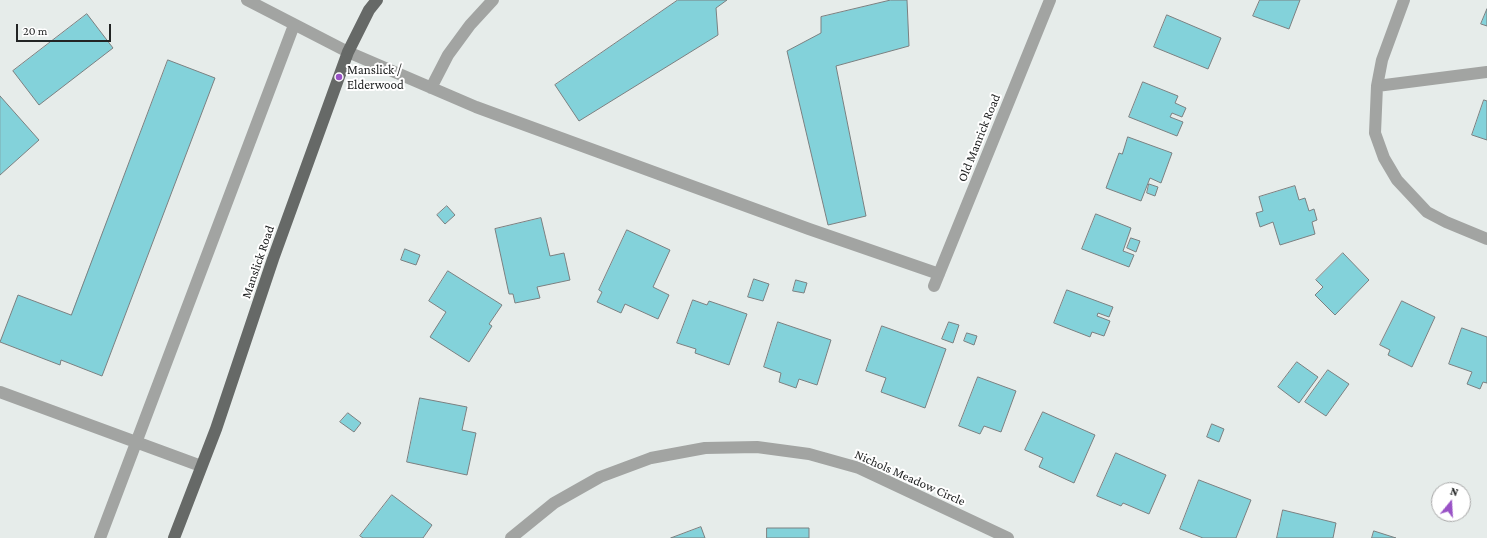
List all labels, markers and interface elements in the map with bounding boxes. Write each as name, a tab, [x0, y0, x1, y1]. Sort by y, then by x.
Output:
scale bar	[18, 16, 113, 42]
text: 20 m	[23, 24, 47, 38]
place label: Manslick / Elderwood	[347, 62, 404, 93]
marker: Manslick / Elderwood	[334, 72, 344, 82]
street label: Old Manrick Road	[954, 92, 1004, 184]
street label: Manslick Road	[238, 224, 278, 300]
street label: Nichols Meadow Circle	[852, 447, 968, 509]
north arrow	[1431, 482, 1471, 522]
text: N	[1449, 485, 1460, 498]

